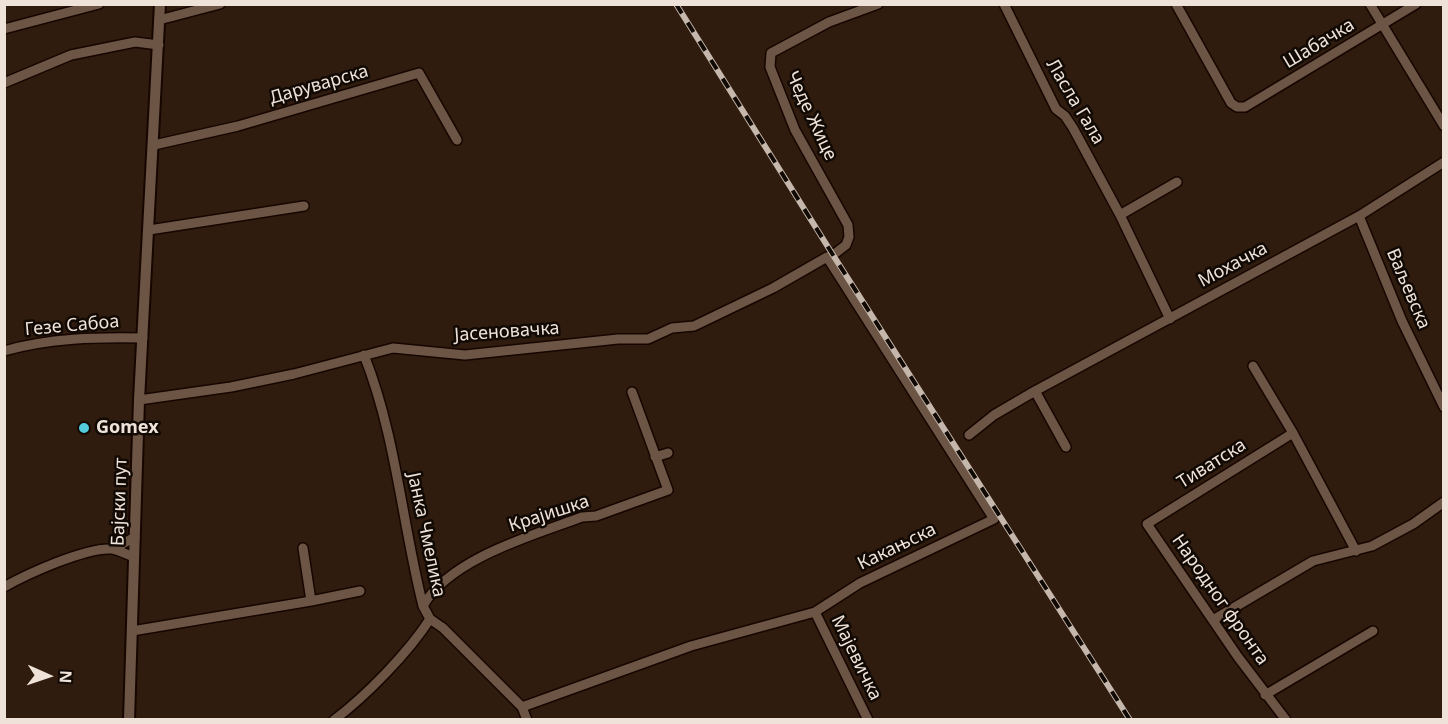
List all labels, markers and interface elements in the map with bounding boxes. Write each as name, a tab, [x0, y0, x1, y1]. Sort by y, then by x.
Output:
street label: Шабачка	[1279, 14, 1359, 74]
street label: Ласла Гала	[1041, 55, 1109, 149]
street label: Даруварска	[267, 61, 371, 109]
street label: Чеде Жице	[781, 68, 841, 164]
street label: Мохачка	[1195, 238, 1271, 292]
street label: Ваљевска	[1381, 246, 1435, 332]
street label: Гезе Сабоа	[24, 311, 120, 341]
street label: Јасеновачка	[454, 318, 560, 346]
place label: Gomex	[96, 417, 159, 439]
marker: Gomex	[77, 421, 91, 435]
street label: Тиватска	[1174, 434, 1250, 494]
street label: Бајски пут	[108, 457, 132, 547]
street label: Јанка Чмелика	[402, 471, 450, 599]
street label: Крајишка	[506, 491, 592, 537]
street label: Какањска	[854, 519, 940, 575]
street label: Народног фронта	[1167, 531, 1273, 669]
street label: Мајевичка	[826, 612, 886, 704]
north arrow	[18, 646, 78, 706]
text: N	[55, 670, 77, 684]

